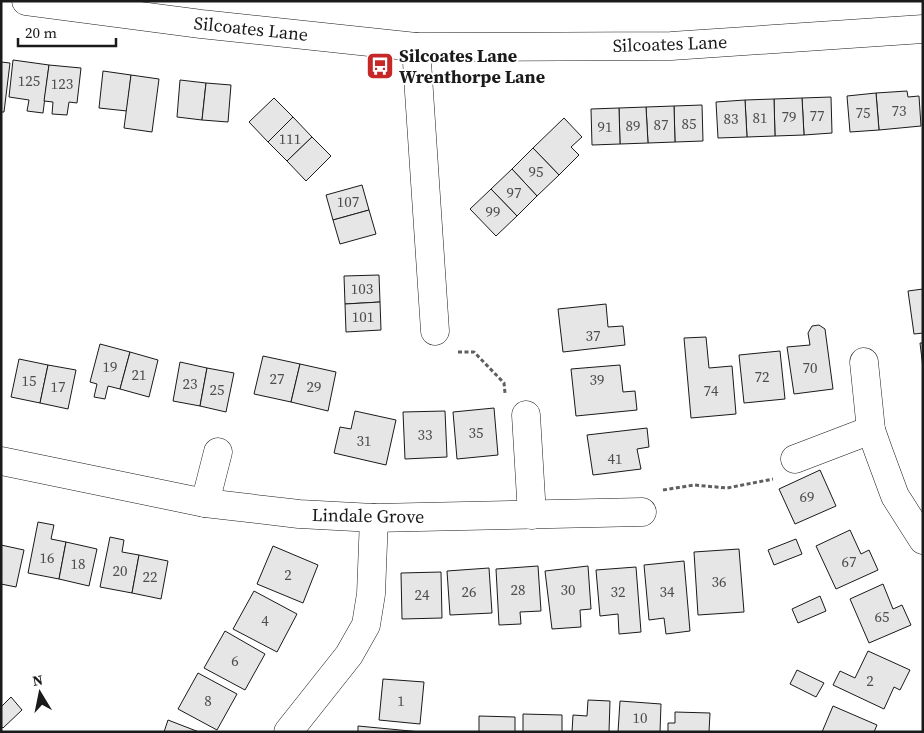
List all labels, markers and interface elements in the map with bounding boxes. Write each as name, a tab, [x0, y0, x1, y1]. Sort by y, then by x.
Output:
street label: Silcoates Lane	[193, 10, 309, 47]
scale bar	[18, 15, 115, 47]
text: 20 m	[25, 22, 57, 43]
street label: Silcoates Lane	[612, 29, 728, 58]
place label: Silcoates Lane Wrenthorpe Lane	[399, 43, 545, 89]
bus stop icon: Silcoates Lane Wrenthorpe Lane	[365, 51, 395, 81]
house number: 125	[18, 70, 40, 91]
house number: 123	[51, 73, 73, 94]
house number: 73	[891, 100, 907, 121]
house number: 75	[855, 102, 871, 123]
house number: 77	[809, 105, 825, 126]
house number: 79	[781, 106, 797, 127]
house number: 81	[752, 107, 768, 128]
house number: 83	[723, 108, 739, 129]
house number: 85	[681, 113, 697, 134]
house number: 87	[653, 114, 669, 135]
house number: 89	[625, 115, 641, 136]
house number: 91	[597, 116, 613, 137]
house number: 111	[279, 128, 301, 149]
house number: 95	[528, 161, 544, 182]
house number: 97	[506, 182, 522, 203]
house number: 107	[337, 191, 359, 212]
house number: 99	[485, 201, 501, 222]
house number: 103	[351, 278, 373, 299]
house number: 101	[352, 306, 374, 327]
house number: 37	[585, 325, 601, 346]
house number: 19	[102, 356, 118, 377]
house number: 70	[802, 357, 818, 378]
house number: 21	[131, 364, 147, 385]
house number: 72	[754, 366, 770, 387]
house number: 27	[269, 368, 285, 389]
house number: 39	[589, 369, 605, 390]
house number: 15	[21, 370, 37, 391]
house number: 23	[182, 373, 198, 394]
house number: 17	[50, 376, 66, 397]
house number: 29	[306, 376, 322, 397]
house number: 25	[209, 379, 225, 400]
house number: 74	[703, 380, 719, 401]
house number: 35	[468, 422, 484, 443]
house number: 33	[417, 424, 433, 445]
house number: 31	[356, 430, 372, 451]
house number: 41	[607, 448, 623, 469]
house number: 69	[799, 486, 815, 507]
street label: Lindale Grove	[312, 502, 424, 529]
house number: 16	[39, 547, 55, 568]
house number: 67	[841, 551, 857, 572]
house number: 18	[70, 553, 86, 574]
house number: 20	[112, 560, 128, 581]
house number: 2	[284, 564, 292, 585]
house number: 22	[142, 566, 158, 587]
house number: 36	[711, 571, 727, 592]
house number: 28	[510, 579, 526, 600]
house number: 30	[560, 579, 576, 600]
house number: 26	[461, 581, 477, 602]
house number: 32	[610, 581, 626, 602]
house number: 34	[659, 581, 675, 602]
house number: 24	[414, 584, 430, 605]
house number: 65	[874, 606, 890, 627]
house number: 4	[261, 610, 269, 631]
house number: 6	[231, 650, 239, 671]
north arrow	[15, 668, 65, 718]
text: N	[31, 669, 45, 691]
house number: 2	[866, 670, 874, 691]
house number: 8	[204, 690, 212, 711]
house number: 1	[397, 690, 405, 711]
house number: 10	[632, 707, 648, 728]

